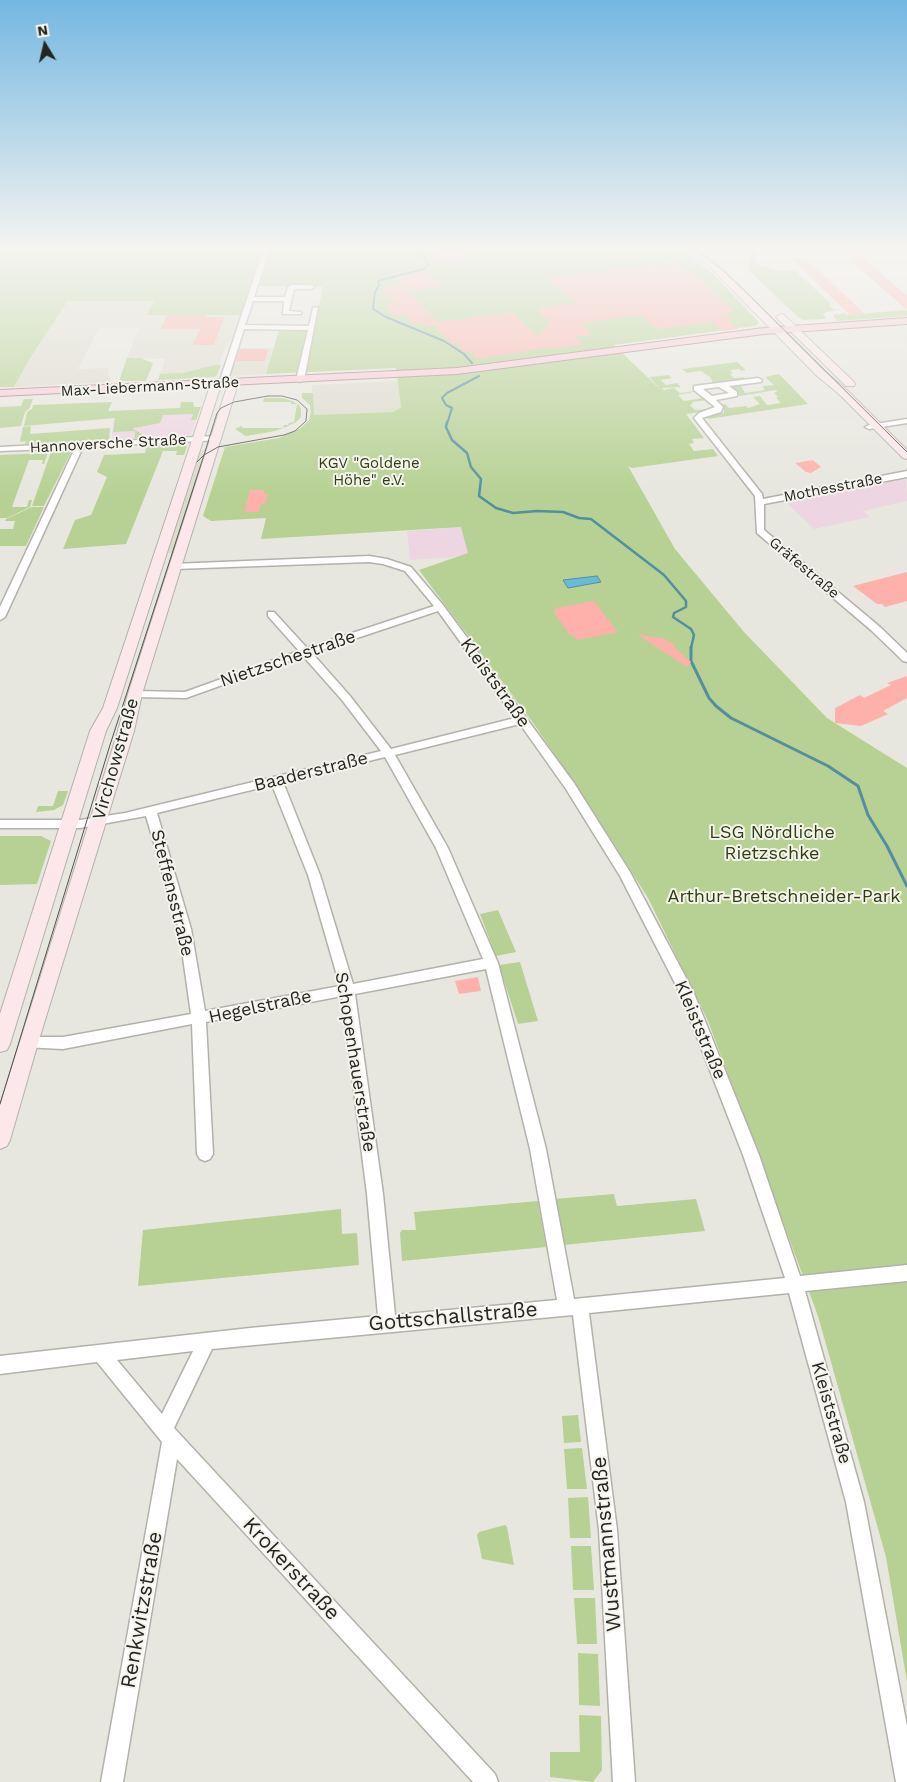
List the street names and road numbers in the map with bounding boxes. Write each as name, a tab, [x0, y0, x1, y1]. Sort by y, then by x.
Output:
street label: Max-Liebermann-Straße	[60, 373, 240, 401]
street label: Hannoversche Straße	[29, 431, 187, 457]
street label: Mothesstraße	[782, 470, 884, 506]
street label: Gräfestraße	[765, 533, 843, 603]
street label: Nietzschestraße	[217, 626, 359, 692]
street label: Kleiststraße	[455, 634, 535, 732]
street label: Virchowstraße	[88, 696, 144, 822]
street label: Baaderstraße	[252, 747, 370, 797]
street label: Steffensstraße	[146, 827, 198, 959]
street label: Schopenhauerstraße	[330, 970, 380, 1154]
street label: Kleiststraße	[669, 977, 731, 1083]
street label: Hegelstraße	[207, 986, 313, 1028]
street label: Gottschallstraße	[367, 1297, 539, 1337]
street label: Kleiststraße	[806, 1359, 856, 1467]
street label: Wustmannstraße	[587, 1455, 627, 1633]
street label: Krokerstraße	[237, 1512, 345, 1626]
street label: Renkwitzstraße	[116, 1530, 168, 1690]

